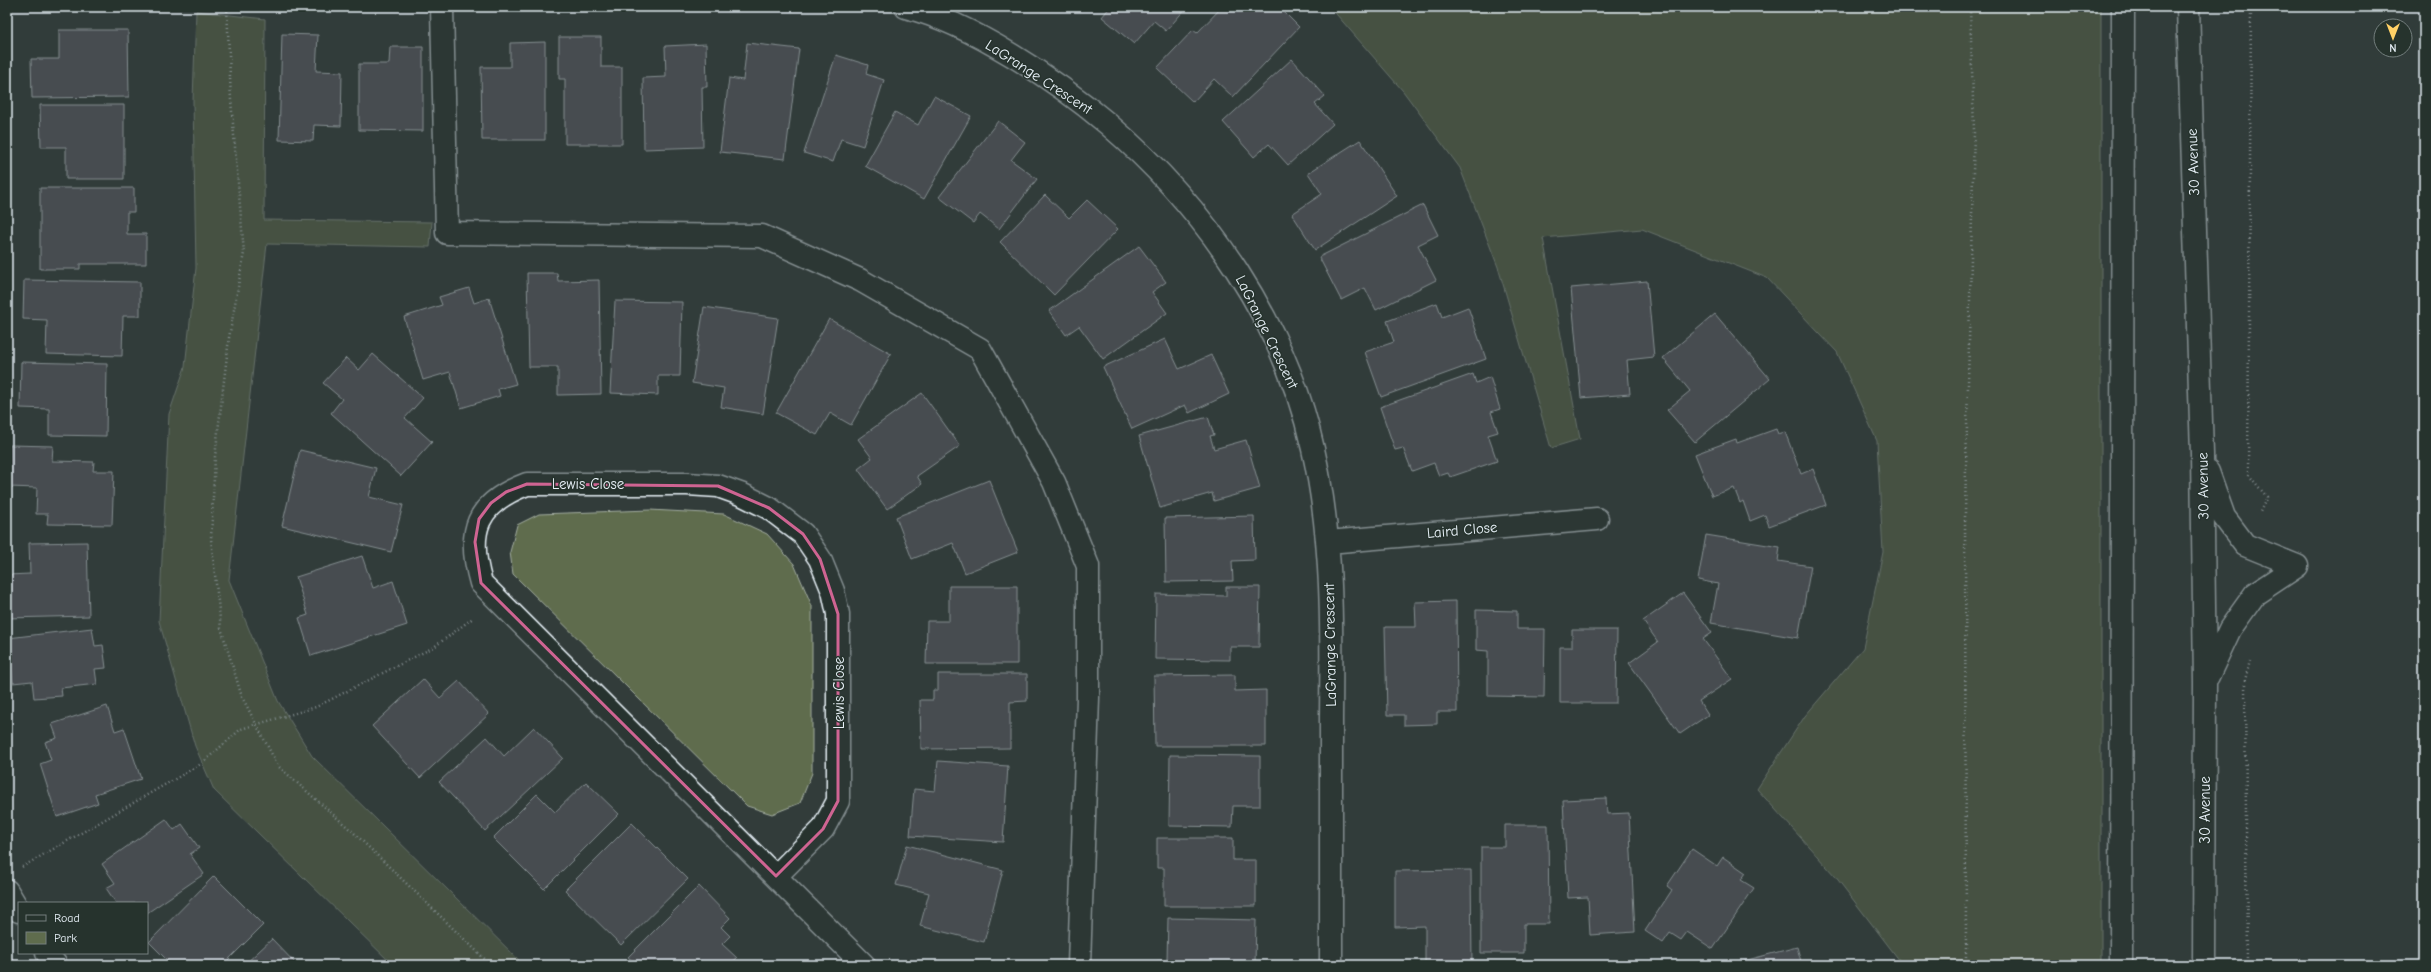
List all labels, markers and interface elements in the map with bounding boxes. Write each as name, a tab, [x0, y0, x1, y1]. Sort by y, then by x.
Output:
north arrow	[2373, 18, 2413, 58]
street label: LaGrange Crescent	[982, 36, 1096, 119]
text: N	[2389, 41, 2397, 54]
street label: 30 Avenue	[2183, 128, 2203, 196]
street label: LaGrange Crescent	[1232, 272, 1303, 392]
street label: 30 Avenue	[2193, 452, 2213, 520]
street label: Lewis Close	[552, 475, 625, 493]
street label: Laird Close	[1426, 518, 1499, 542]
street label: LaGrange Crescent	[1320, 582, 1340, 707]
street label: Lewis Close	[830, 656, 848, 729]
street label: 30 Avenue	[2196, 776, 2214, 844]
legend	[18, 902, 148, 954]
text: Road	[54, 911, 80, 925]
text: Park	[54, 931, 77, 945]

